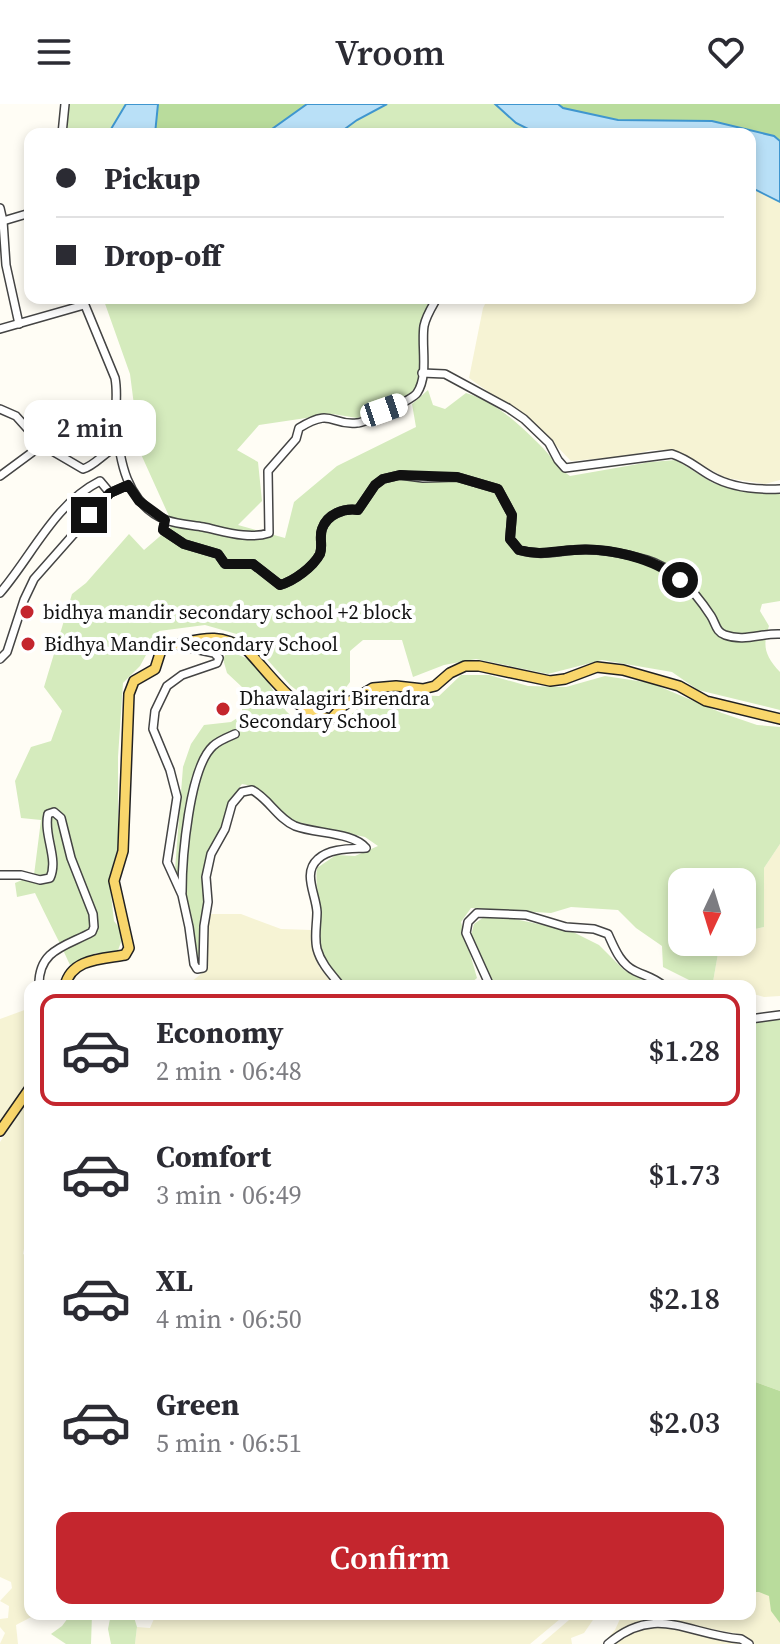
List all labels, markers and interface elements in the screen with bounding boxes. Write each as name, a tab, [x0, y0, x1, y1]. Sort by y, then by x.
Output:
text: Vroom	[335, 28, 445, 77]
icon: menu	[32, 30, 76, 74]
icon: heart	[704, 30, 748, 74]
text: Pickup	[104, 158, 200, 199]
text: Drop-off	[104, 235, 222, 276]
car	[357, 391, 411, 429]
callout: 2 min	[23, 399, 155, 455]
text: 2 min	[57, 410, 123, 446]
route end	[71, 497, 107, 533]
route start	[662, 562, 698, 598]
place label: bidhya mandir secondary school +2 block	[43, 598, 412, 626]
marker: bidhya mandir secondary school +2 block	[18, 603, 36, 621]
place label: Bidhya Mandir Secondary School	[44, 630, 338, 658]
marker: Bidhya Mandir Secondary School	[19, 635, 37, 653]
place label: Dhawalagiri Birendra Secondary School	[239, 684, 431, 735]
marker: Dhawalagiri Birendra Secondary School	[214, 700, 232, 718]
north arrow	[668, 868, 756, 956]
map controls	[668, 868, 756, 956]
text: Economy	[156, 1012, 284, 1053]
icon: car	[60, 1014, 132, 1086]
text: $1.28	[649, 1030, 720, 1071]
text: 2 min · 06:48	[156, 1053, 302, 1089]
text: Comfort	[156, 1136, 271, 1177]
icon: car	[60, 1138, 132, 1210]
text: $1.73	[649, 1154, 720, 1195]
text: 3 min · 06:49	[156, 1177, 302, 1213]
text: XL	[156, 1260, 193, 1301]
icon: car	[60, 1262, 132, 1334]
text: $2.18	[649, 1278, 720, 1319]
text: 4 min · 06:50	[156, 1301, 302, 1337]
text: Green	[156, 1384, 239, 1425]
icon: car	[60, 1386, 132, 1458]
text: $2.03	[649, 1402, 720, 1443]
text: 5 min · 06:51	[156, 1425, 302, 1461]
button: Confirm	[56, 1512, 724, 1604]

